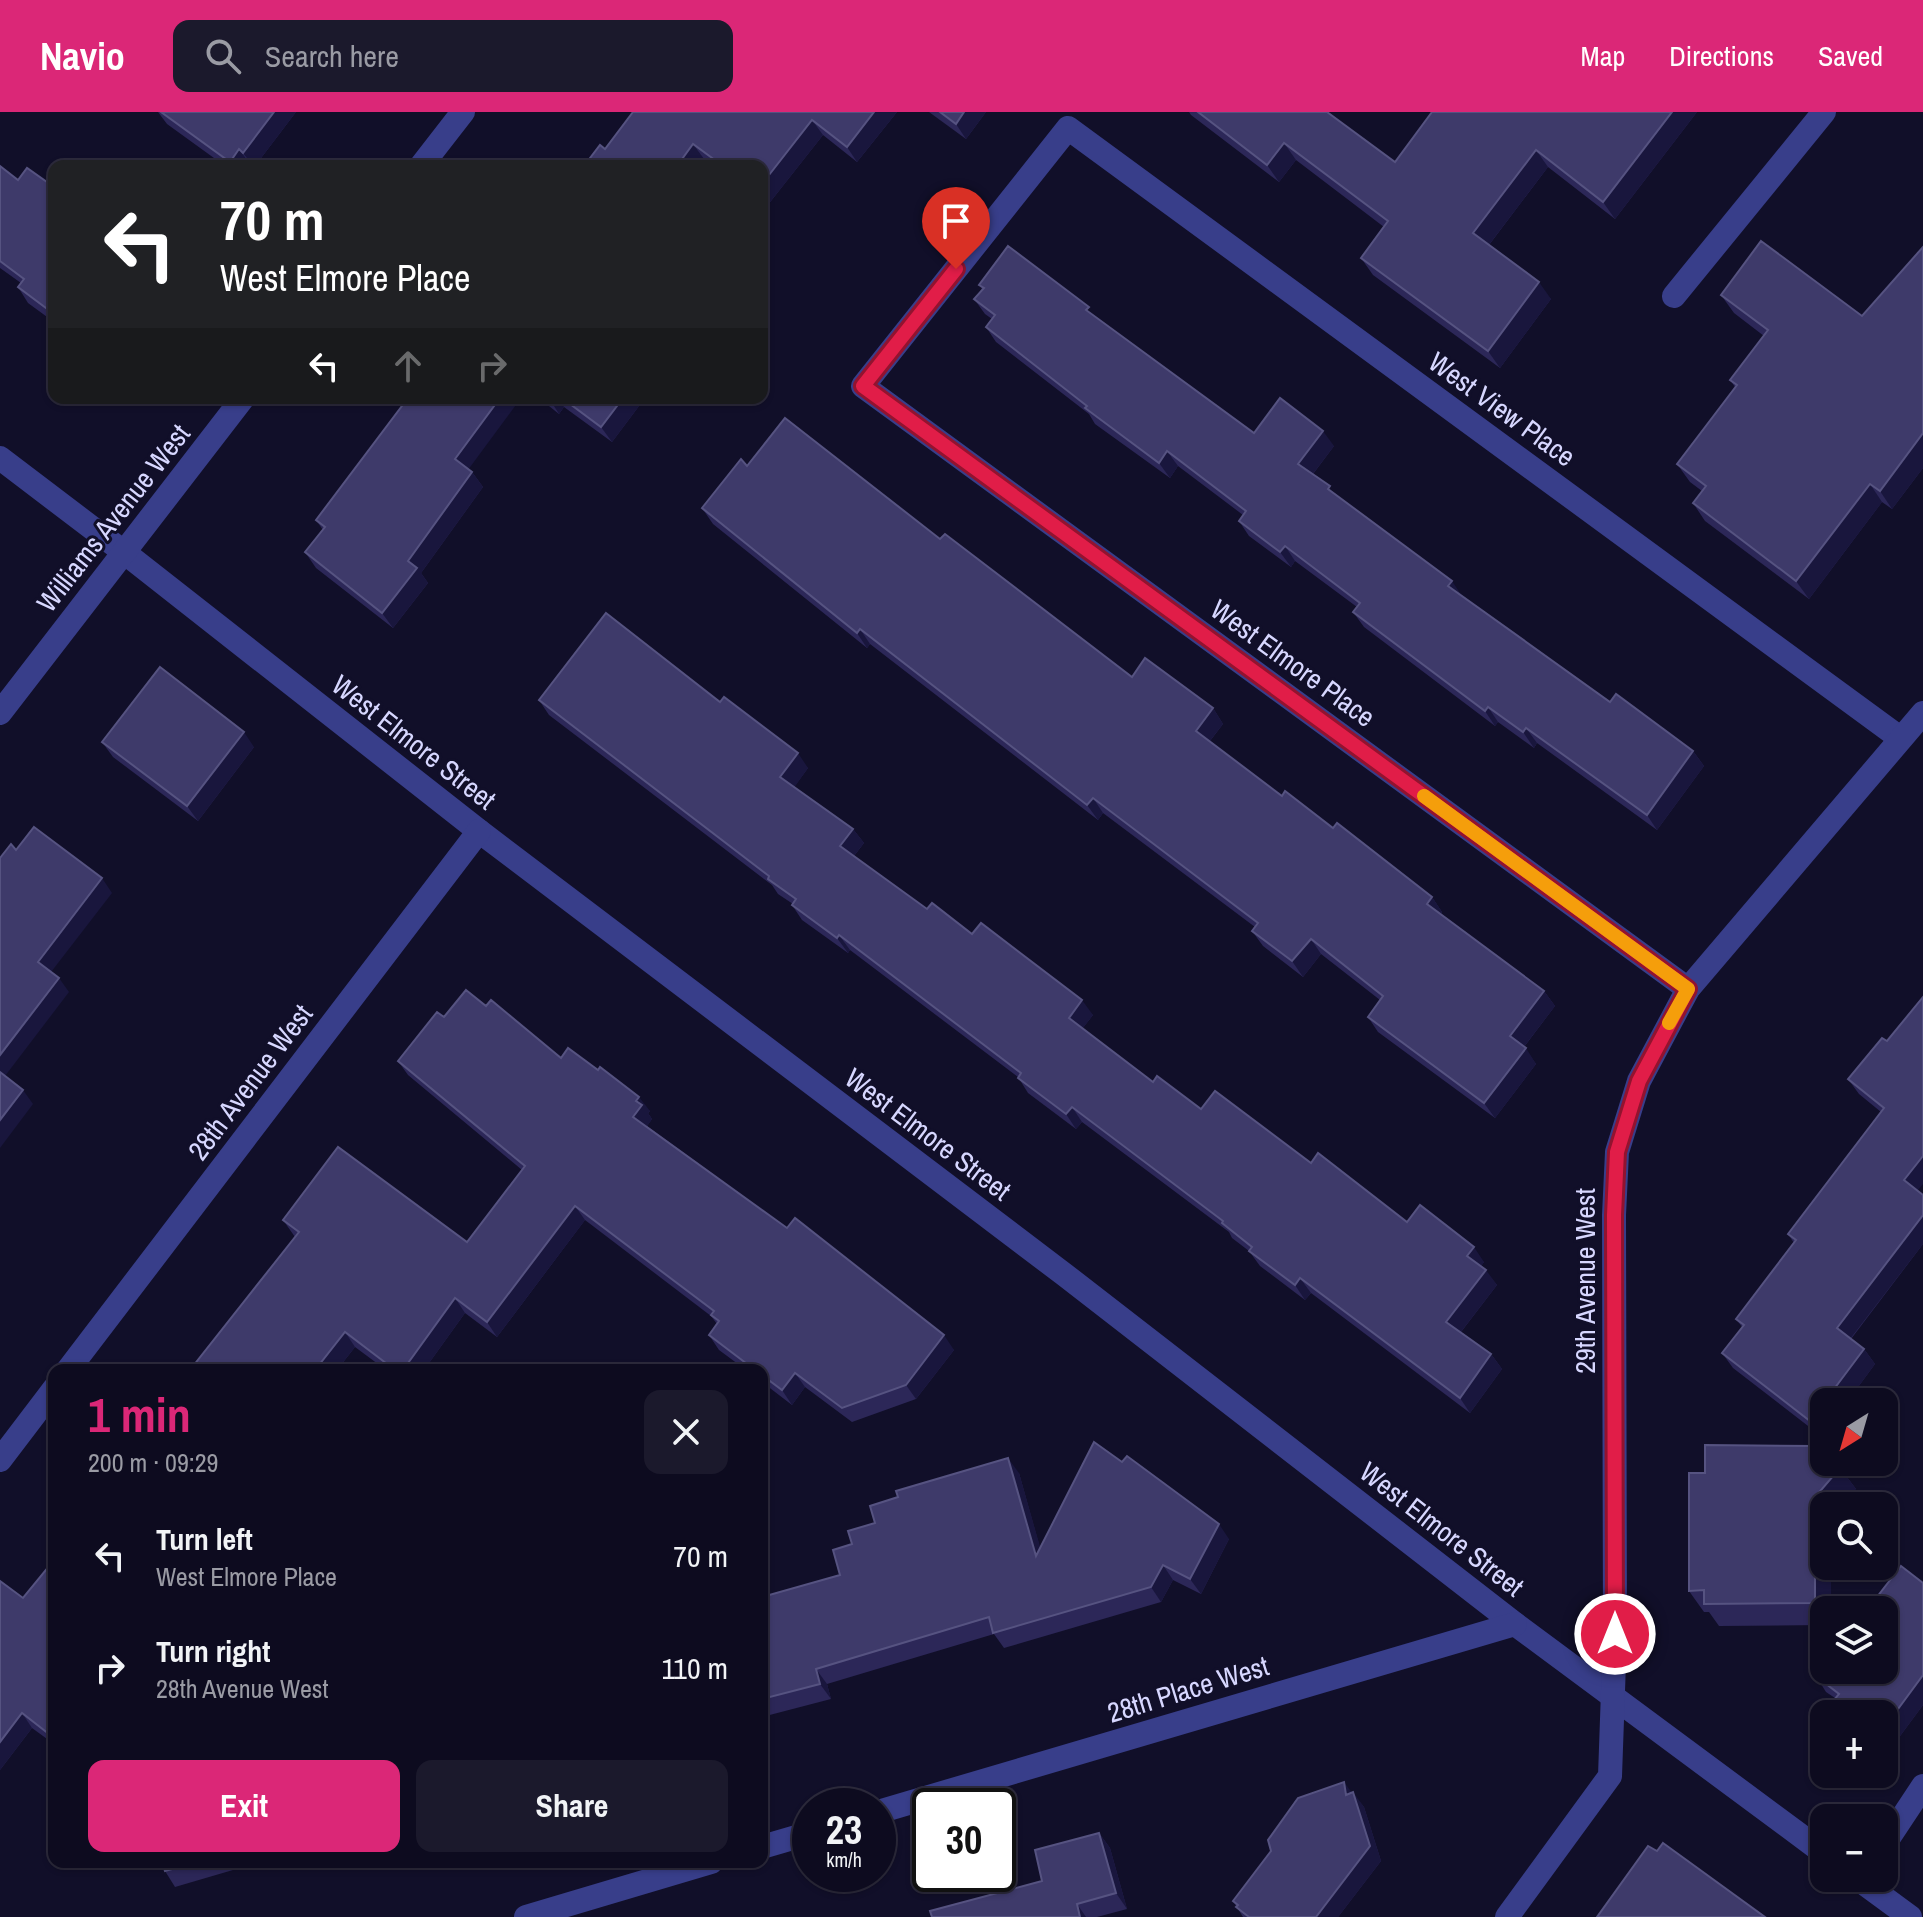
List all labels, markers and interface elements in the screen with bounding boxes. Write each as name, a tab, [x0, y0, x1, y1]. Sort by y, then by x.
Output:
search box	[173, 20, 733, 92]
text: Navio	[40, 31, 125, 82]
icon: search	[201, 34, 245, 78]
text: Search here	[265, 36, 399, 76]
text: Map	[1581, 37, 1625, 75]
text: Directions	[1669, 37, 1774, 75]
text: Saved	[1818, 37, 1883, 75]
text: 70 m	[220, 182, 325, 257]
pin	[922, 187, 990, 269]
icon: left	[88, 192, 192, 296]
icon: arrive	[934, 199, 978, 243]
text: West Elmore Place	[220, 254, 471, 302]
street label: West View Place	[1421, 343, 1583, 475]
icon: left	[302, 344, 346, 388]
icon: ahead	[386, 344, 430, 388]
icon: right	[470, 344, 514, 388]
street label: Williams Avenue West	[28, 416, 198, 620]
street label: West Elmore Place	[1203, 590, 1383, 736]
street label: West Elmore Street	[324, 666, 504, 818]
street label: 28th Avenue West	[179, 996, 321, 1168]
street label: West Elmore Street	[837, 1059, 1019, 1209]
street label: 29th Avenue West	[1566, 1188, 1604, 1374]
text: 1 min	[88, 1382, 191, 1447]
north arrow	[1810, 1388, 1898, 1476]
map controls	[1810, 1388, 1898, 1892]
button: close	[644, 1390, 728, 1474]
text: 200 m · 09:29	[88, 1445, 218, 1480]
street label: West Elmore Street	[1352, 1453, 1532, 1605]
button: search	[1810, 1492, 1898, 1580]
text: Turn left	[156, 1519, 253, 1559]
icon: left	[88, 1534, 132, 1578]
text: 70 m	[673, 1536, 728, 1576]
text: West Elmore Place	[156, 1559, 337, 1594]
position arrow	[1573, 1592, 1657, 1676]
button: layers	[1810, 1596, 1898, 1684]
text: Turn right	[156, 1631, 270, 1671]
icon: right	[88, 1646, 132, 1690]
street label: 28th Place West	[1103, 1646, 1273, 1732]
text: 110 m	[661, 1648, 728, 1688]
text: 28th Avenue West	[156, 1671, 328, 1706]
button: +	[1810, 1700, 1898, 1788]
button: Exit	[88, 1760, 400, 1852]
button: Share	[416, 1760, 728, 1852]
speed limit sign: 30	[912, 1788, 1016, 1892]
text: 23	[826, 1803, 862, 1856]
button: −	[1810, 1804, 1898, 1892]
text: km/h	[826, 1846, 862, 1873]

